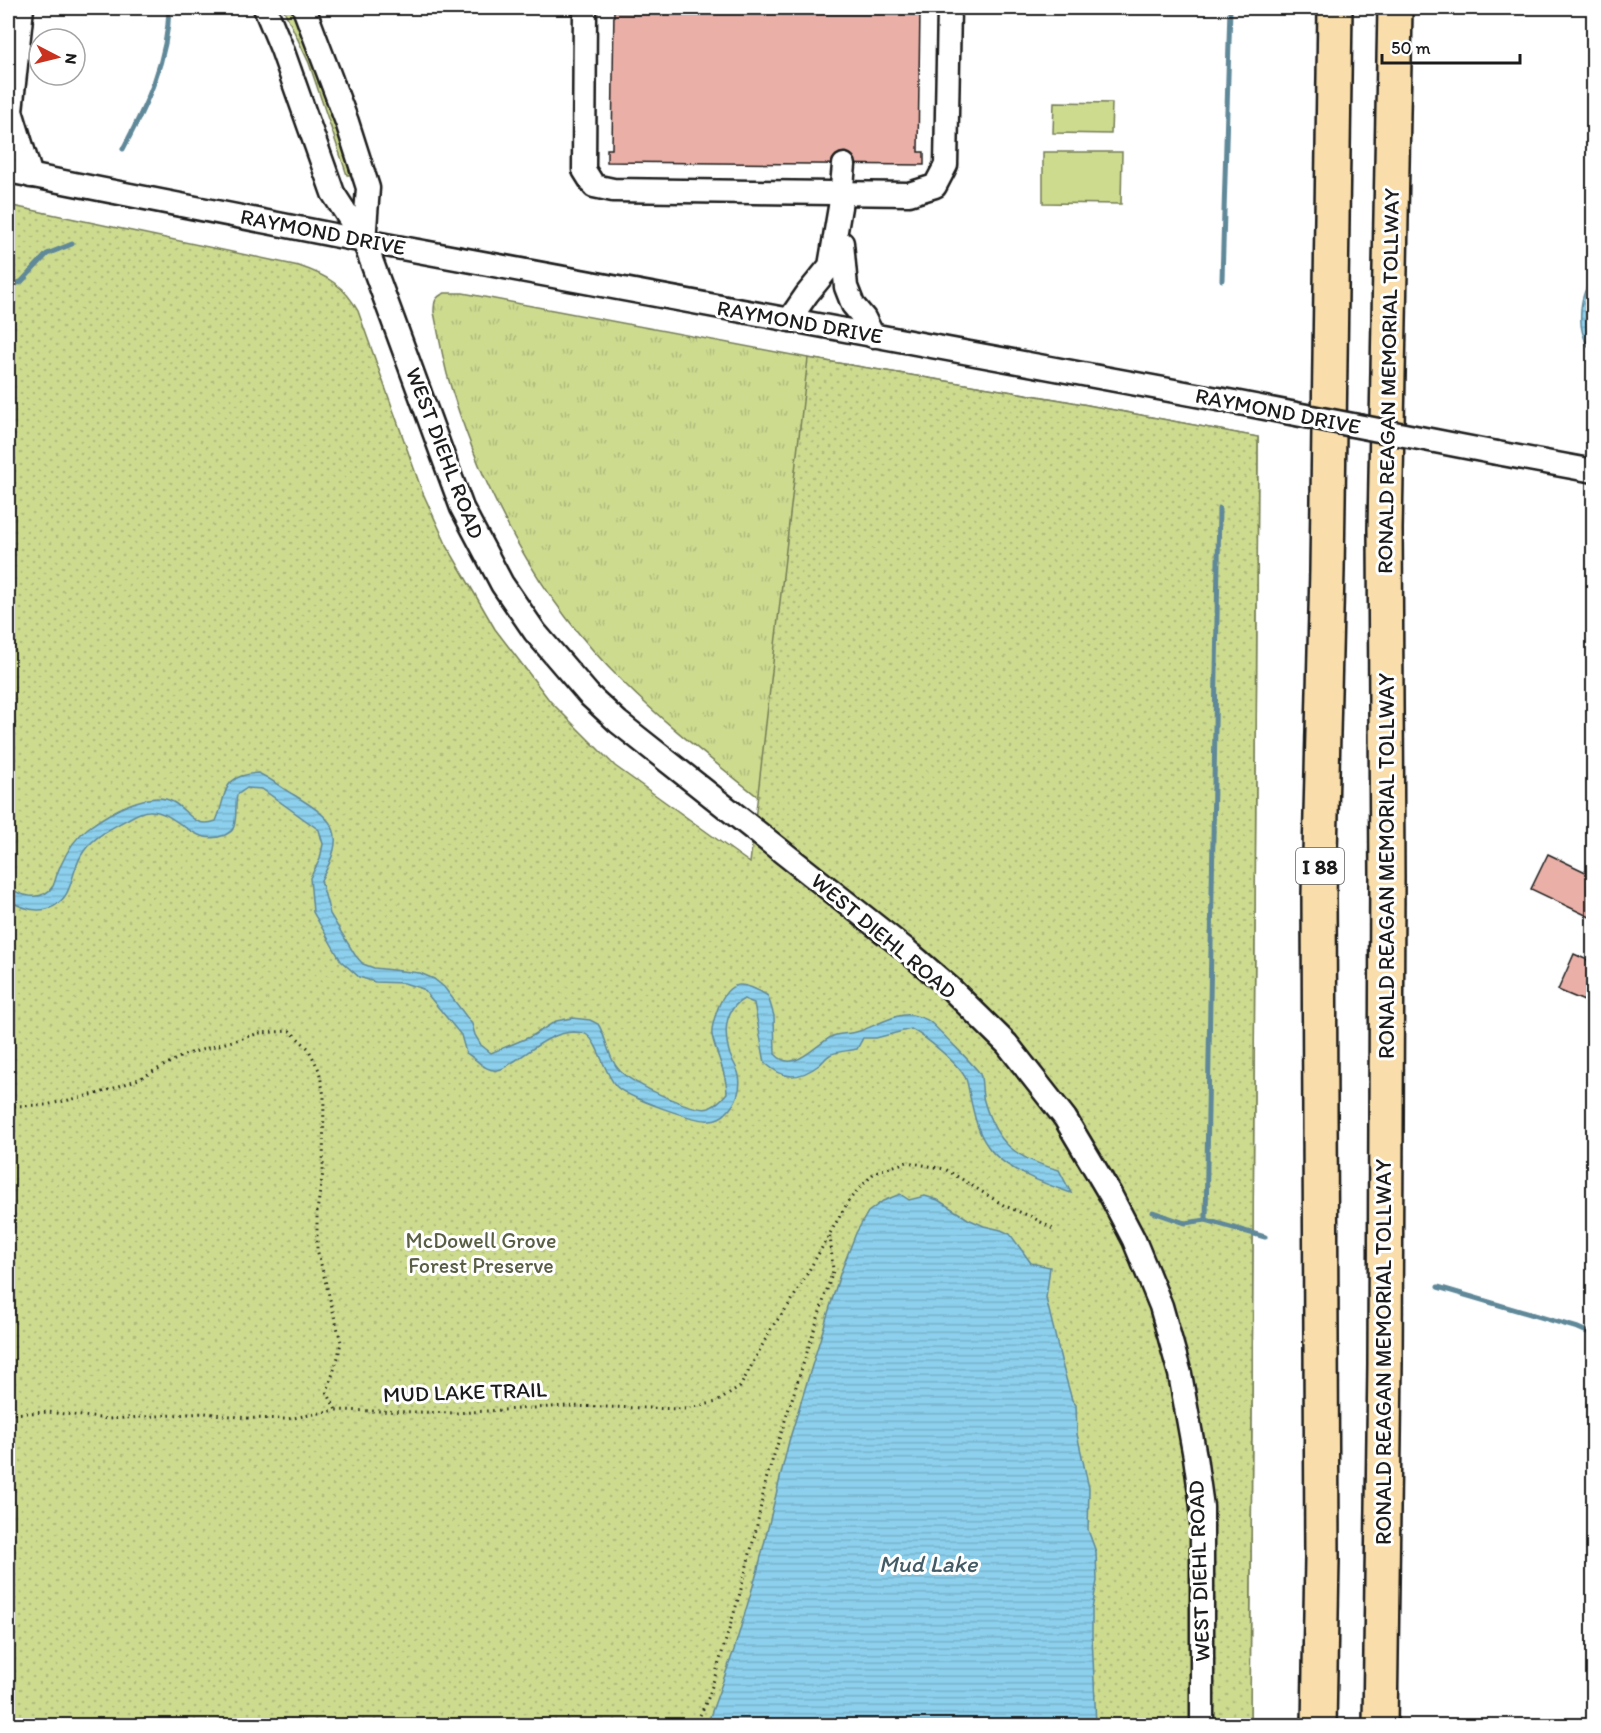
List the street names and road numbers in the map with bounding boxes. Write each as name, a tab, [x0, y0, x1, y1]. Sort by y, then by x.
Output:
street label: RONALD REAGAN MEMORIAL TOLLWAY	[1371, 187, 1405, 574]
street label: RAYMOND DRIVE	[238, 203, 408, 261]
street label: RAYMOND DRIVE	[715, 294, 885, 350]
street label: WEST DIEHL ROAD	[400, 363, 490, 543]
street label: RAYMOND DRIVE	[1193, 382, 1363, 440]
street label: RONALD REAGAN MEMORIAL TOLLWAY	[1373, 673, 1400, 1059]
road number: I 88	[1296, 848, 1344, 884]
street label: WEST DIEHL ROAD	[806, 867, 962, 1005]
street label: RONALD REAGAN MEMORIAL TOLLWAY	[1370, 1159, 1397, 1545]
street label: MUD LAKE TRAIL	[383, 1376, 547, 1408]
street label: WEST DIEHL ROAD	[1182, 1480, 1216, 1662]

